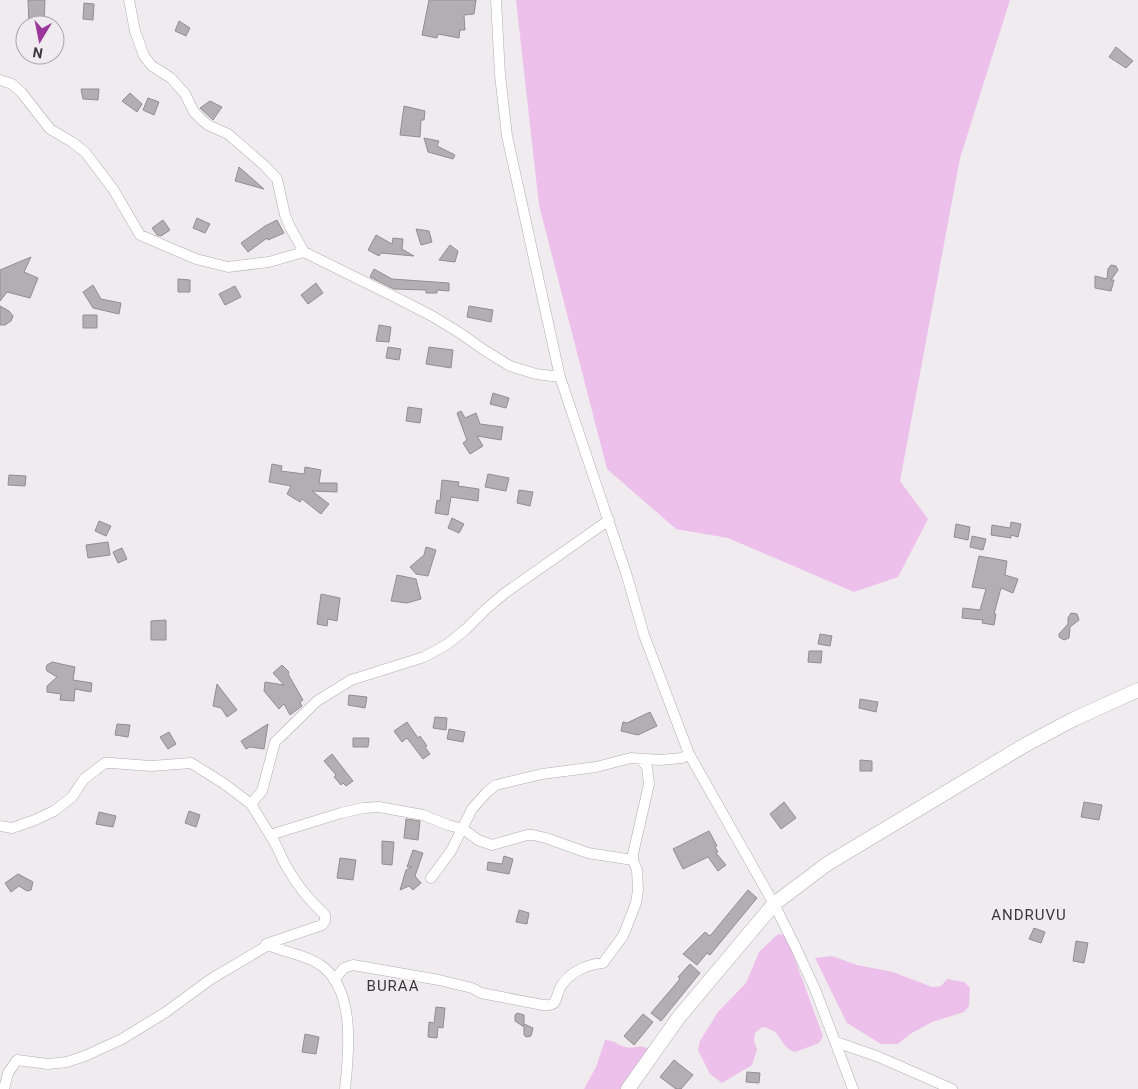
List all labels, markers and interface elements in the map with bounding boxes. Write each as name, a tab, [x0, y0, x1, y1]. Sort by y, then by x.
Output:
north arrow	[15, 15, 65, 65]
text: N	[31, 44, 44, 62]
district label: ANDRUVU	[991, 906, 1067, 924]
district label: BURAA	[367, 977, 419, 995]

